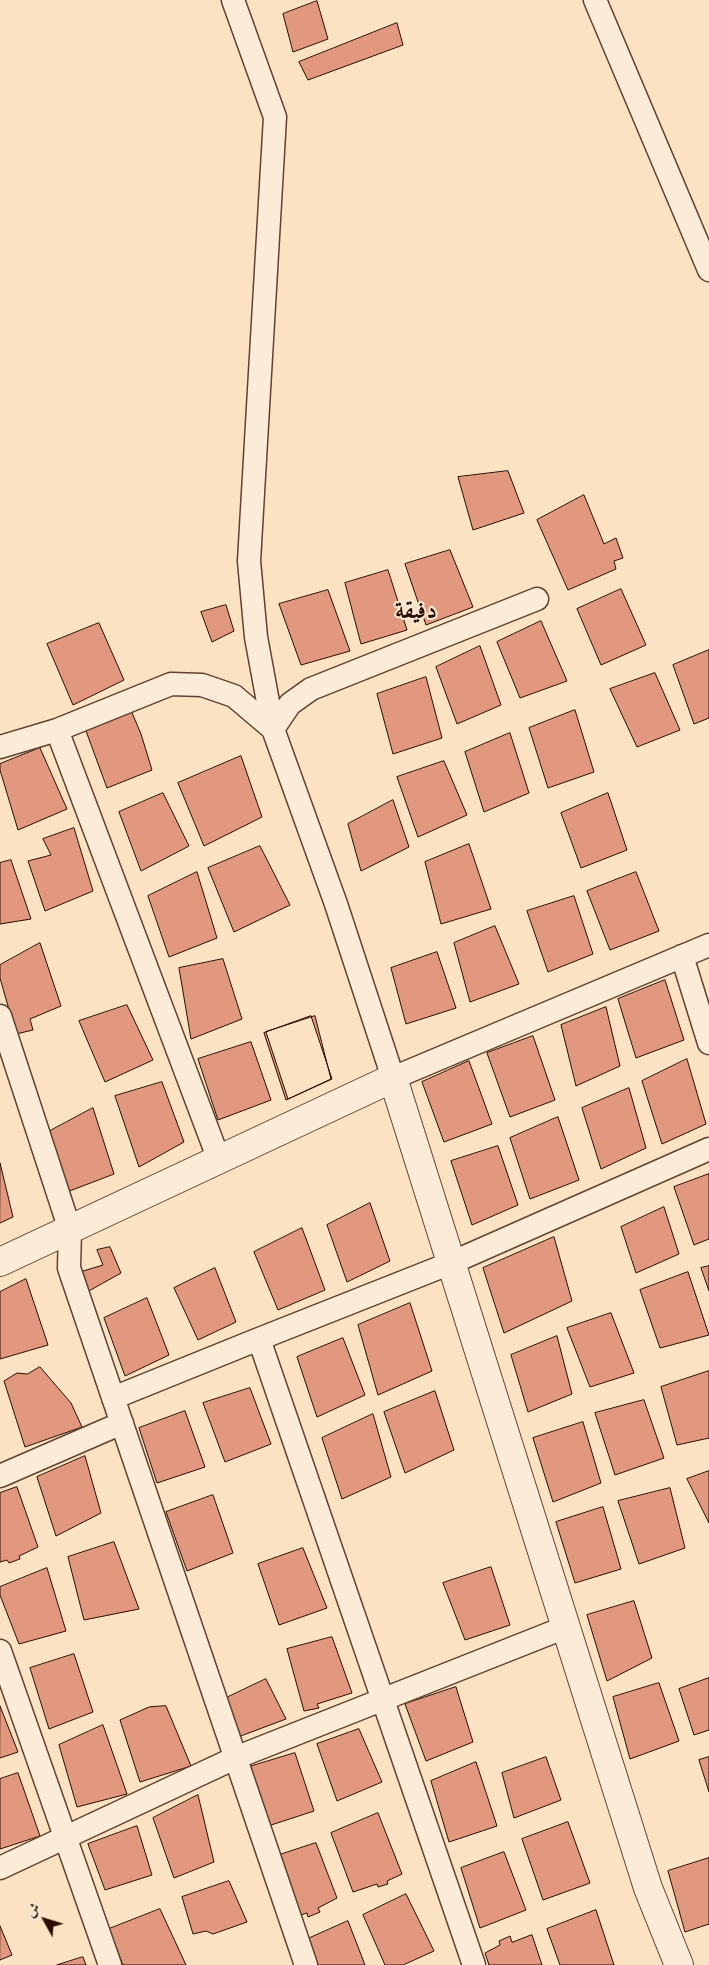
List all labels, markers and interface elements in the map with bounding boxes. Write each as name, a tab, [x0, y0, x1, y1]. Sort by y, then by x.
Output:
district label: دفيقة	[395, 598, 437, 626]
north arrow	[20, 1895, 70, 1945]
text: ش	[24, 1901, 43, 1920]

